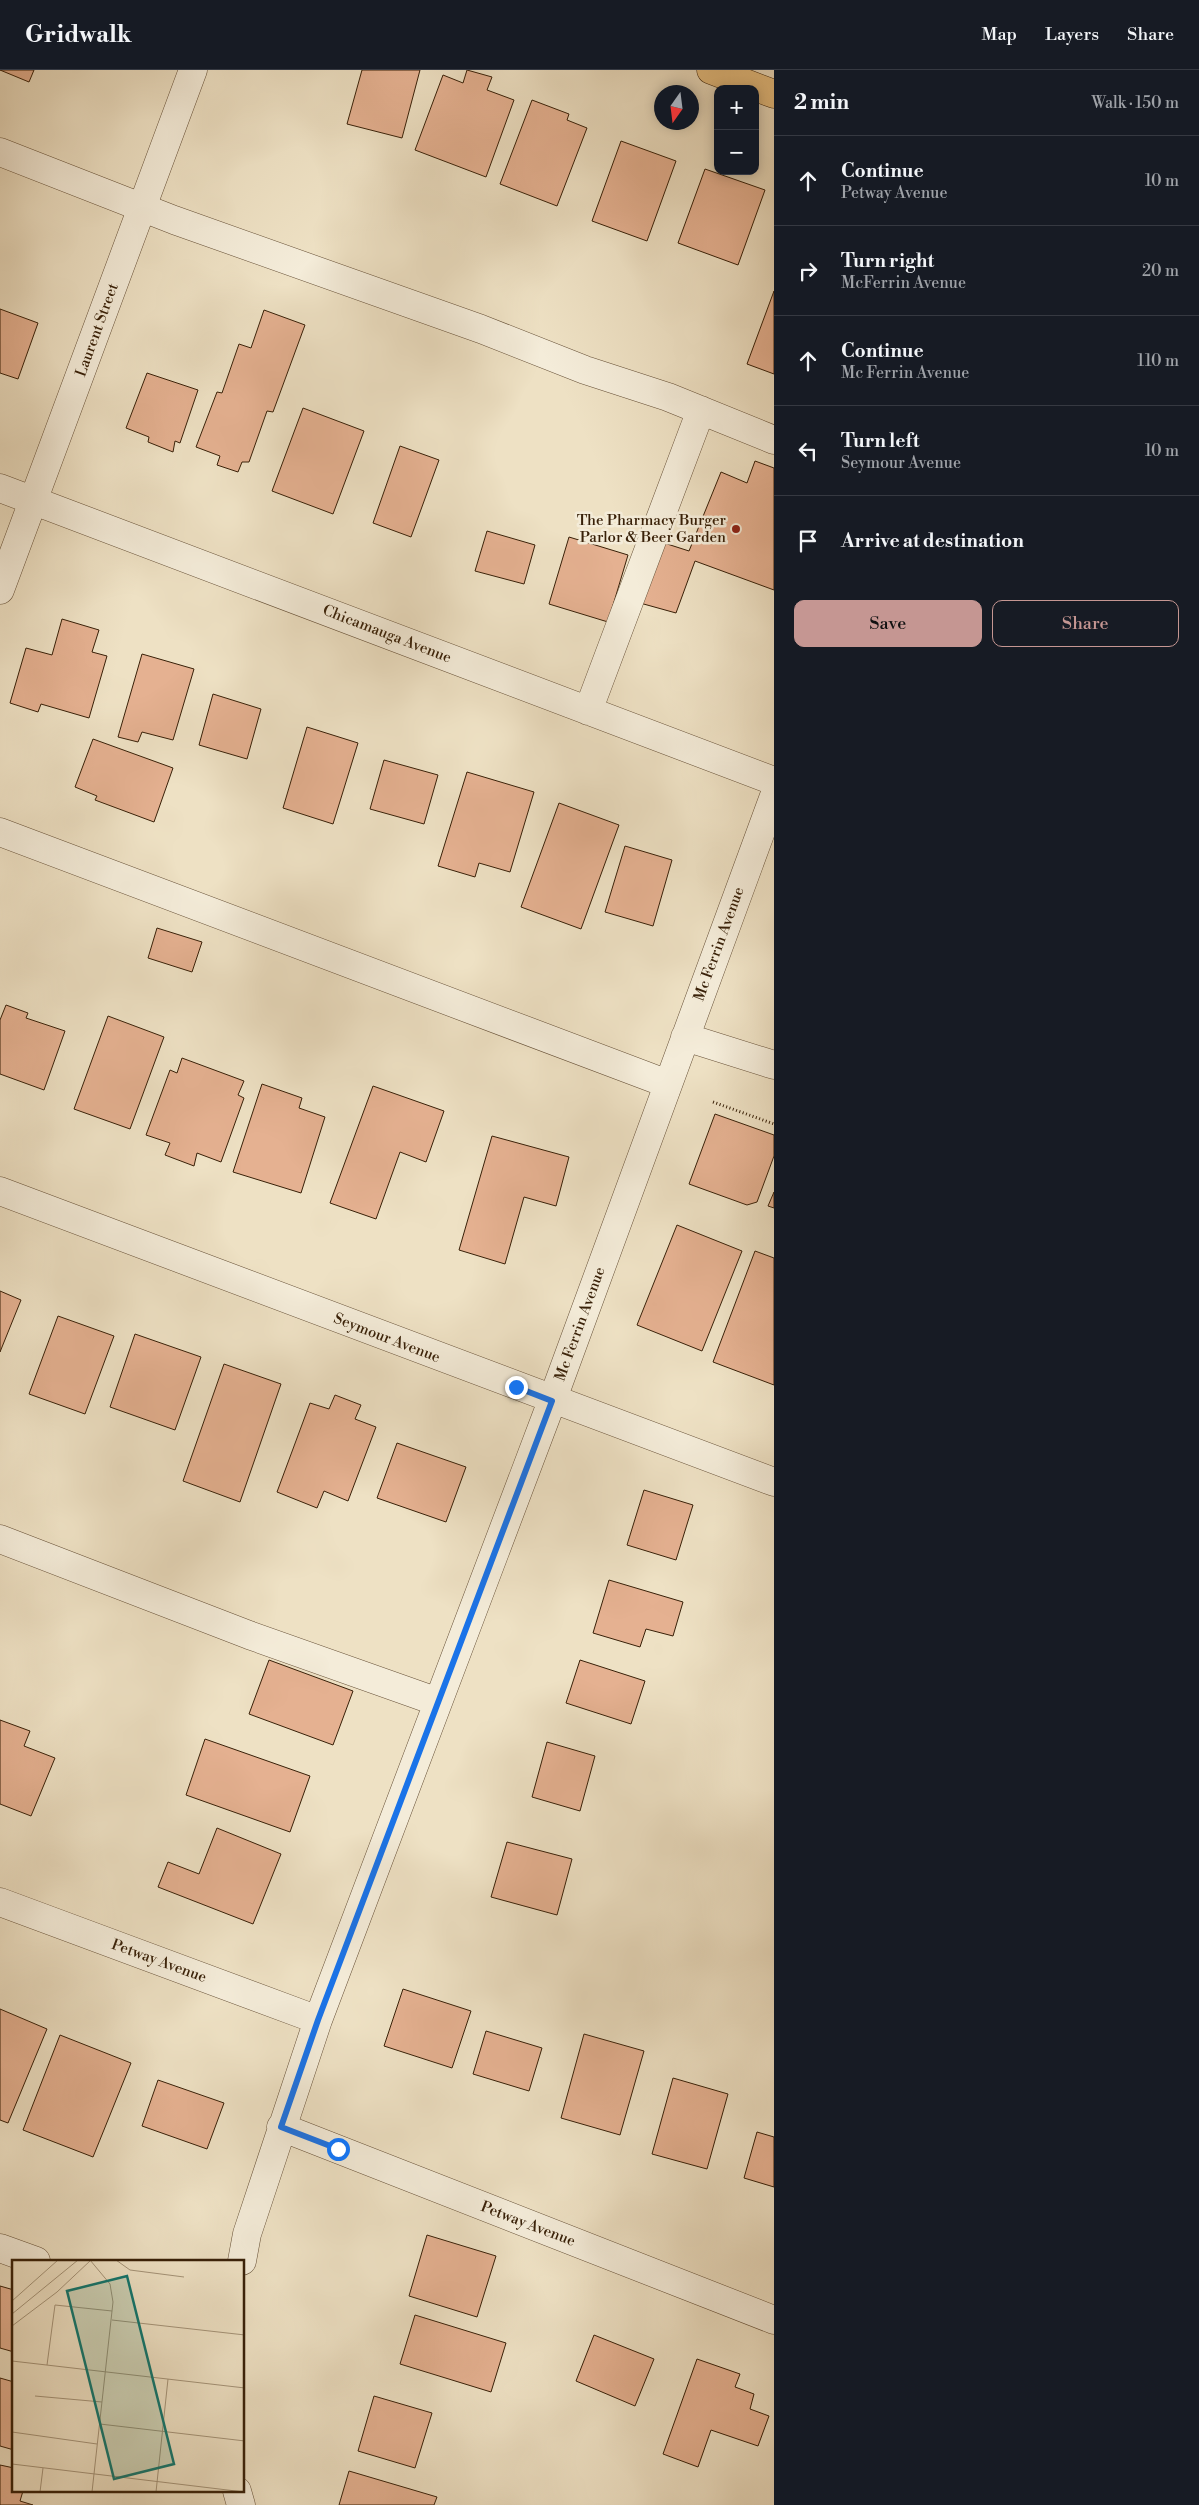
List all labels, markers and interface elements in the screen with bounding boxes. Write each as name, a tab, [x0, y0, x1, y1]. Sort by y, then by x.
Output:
text: Gridwalk	[25, 20, 132, 50]
text: Map	[982, 23, 1017, 46]
text: Layers	[1045, 23, 1099, 46]
text: Share	[1127, 23, 1174, 46]
north arrow	[654, 85, 699, 130]
map controls	[714, 85, 759, 175]
button: +	[714, 85, 759, 130]
text: 2 min	[794, 90, 849, 116]
text: Walk · 150 m	[1091, 93, 1179, 113]
button: −	[714, 130, 759, 175]
text: Continue	[841, 159, 924, 183]
icon: ahead	[794, 167, 822, 195]
text: 10 m	[1145, 171, 1179, 191]
text: Petway Avenue	[841, 183, 948, 203]
text: Turn right	[841, 249, 934, 273]
icon: right	[794, 257, 822, 285]
text: 20 m	[1142, 261, 1179, 281]
text: McFerrin Avenue	[841, 273, 966, 293]
street label: Laurent Street	[71, 280, 123, 379]
text: Continue	[841, 339, 924, 363]
icon: ahead	[794, 347, 822, 375]
text: 110 m	[1137, 351, 1179, 371]
text: Mc Ferrin Avenue	[841, 363, 969, 383]
text: Turn left	[841, 429, 920, 453]
icon: left	[794, 437, 822, 465]
text: 10 m	[1145, 441, 1179, 461]
text: Seymour Avenue	[841, 453, 961, 473]
place label: The Pharmacy Burger Parlor & Beer Garden	[577, 511, 727, 547]
marker: The Pharmacy Burger Parlor & Beer Garden	[730, 523, 742, 535]
icon: arrive	[794, 527, 822, 555]
text: Arrive at destination	[841, 529, 1024, 553]
button: Save	[794, 600, 982, 647]
button: Share	[992, 600, 1179, 647]
street label: Chicamauga Avenue	[320, 601, 454, 667]
street label: Mc Ferrin Avenue	[689, 884, 749, 1004]
street label: Mc Ferrin Avenue	[550, 1264, 610, 1384]
street label: Seymour Avenue	[331, 1309, 443, 1367]
route end	[505, 1376, 528, 1399]
street label: Petway Avenue	[109, 1935, 209, 1987]
route start	[327, 2138, 350, 2161]
street label: Petway Avenue	[478, 2197, 578, 2251]
inset map	[12, 2260, 245, 2492]

